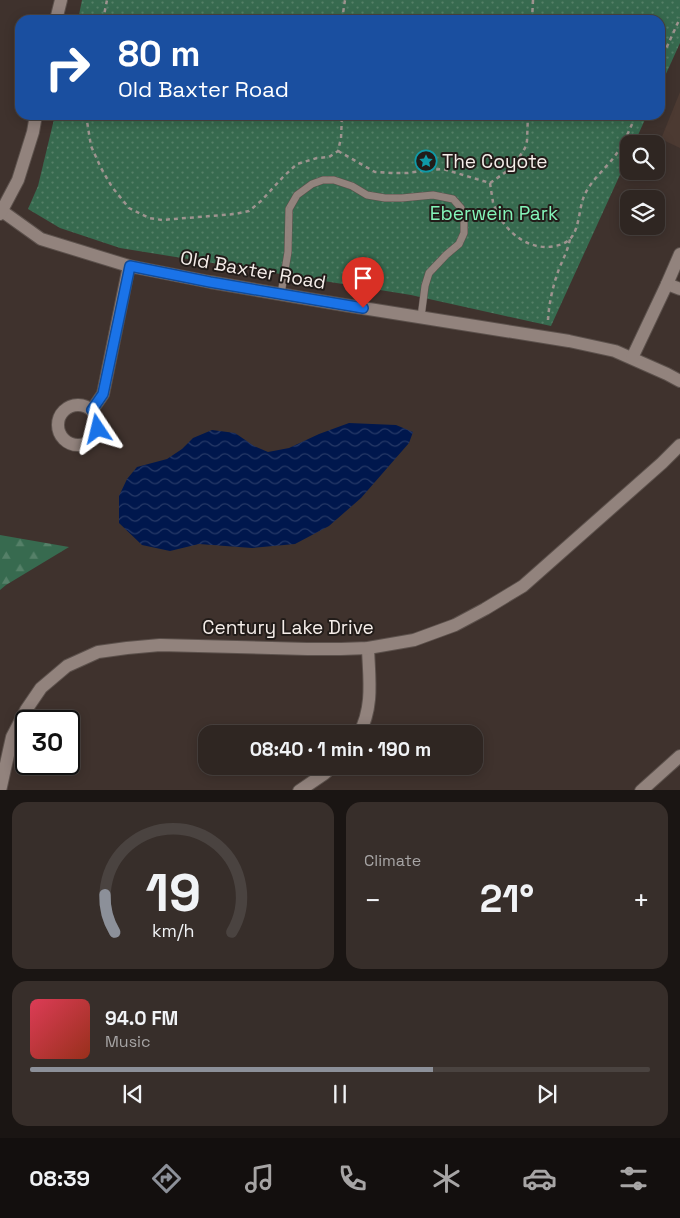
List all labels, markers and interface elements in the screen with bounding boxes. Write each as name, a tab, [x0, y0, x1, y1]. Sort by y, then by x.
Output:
text: 80 m	[118, 32, 200, 76]
icon: right	[35, 35, 100, 100]
text: Old Baxter Road	[118, 75, 289, 103]
map controls	[620, 135, 665, 235]
button: search	[620, 135, 665, 180]
place icon: The Coyote	[414, 149, 438, 173]
place label: The Coyote	[442, 149, 548, 174]
button: layers	[620, 190, 665, 235]
park label: Eberwein Park	[430, 201, 558, 226]
street label: Old Baxter Road	[178, 245, 328, 295]
pin	[342, 257, 384, 308]
icon: arrive	[349, 264, 377, 292]
position arrow	[71, 402, 123, 454]
street label: Century Lake Drive	[202, 615, 374, 640]
speed limit sign: 30	[15, 710, 80, 775]
text: 08:40 · 1 min · 190 m	[250, 737, 431, 762]
text: Climate	[364, 850, 421, 871]
text: 19	[145, 860, 201, 926]
text: 21°	[480, 875, 534, 923]
text: −	[364, 882, 381, 918]
text: +	[633, 882, 650, 918]
text: km/h	[152, 919, 194, 942]
text: 94.0 FM	[105, 1006, 178, 1031]
text: Music	[105, 1031, 151, 1052]
icon: previous	[119, 1080, 147, 1108]
icon: pause	[326, 1080, 354, 1108]
icon: next	[533, 1080, 561, 1108]
icon: directions	[149, 1161, 184, 1196]
icon: music	[242, 1161, 277, 1196]
icon: phone	[335, 1161, 370, 1196]
icon: climate	[429, 1161, 464, 1196]
icon: car	[522, 1161, 557, 1196]
icon: filters	[616, 1161, 651, 1196]
text: 08:39	[29, 1164, 90, 1192]

